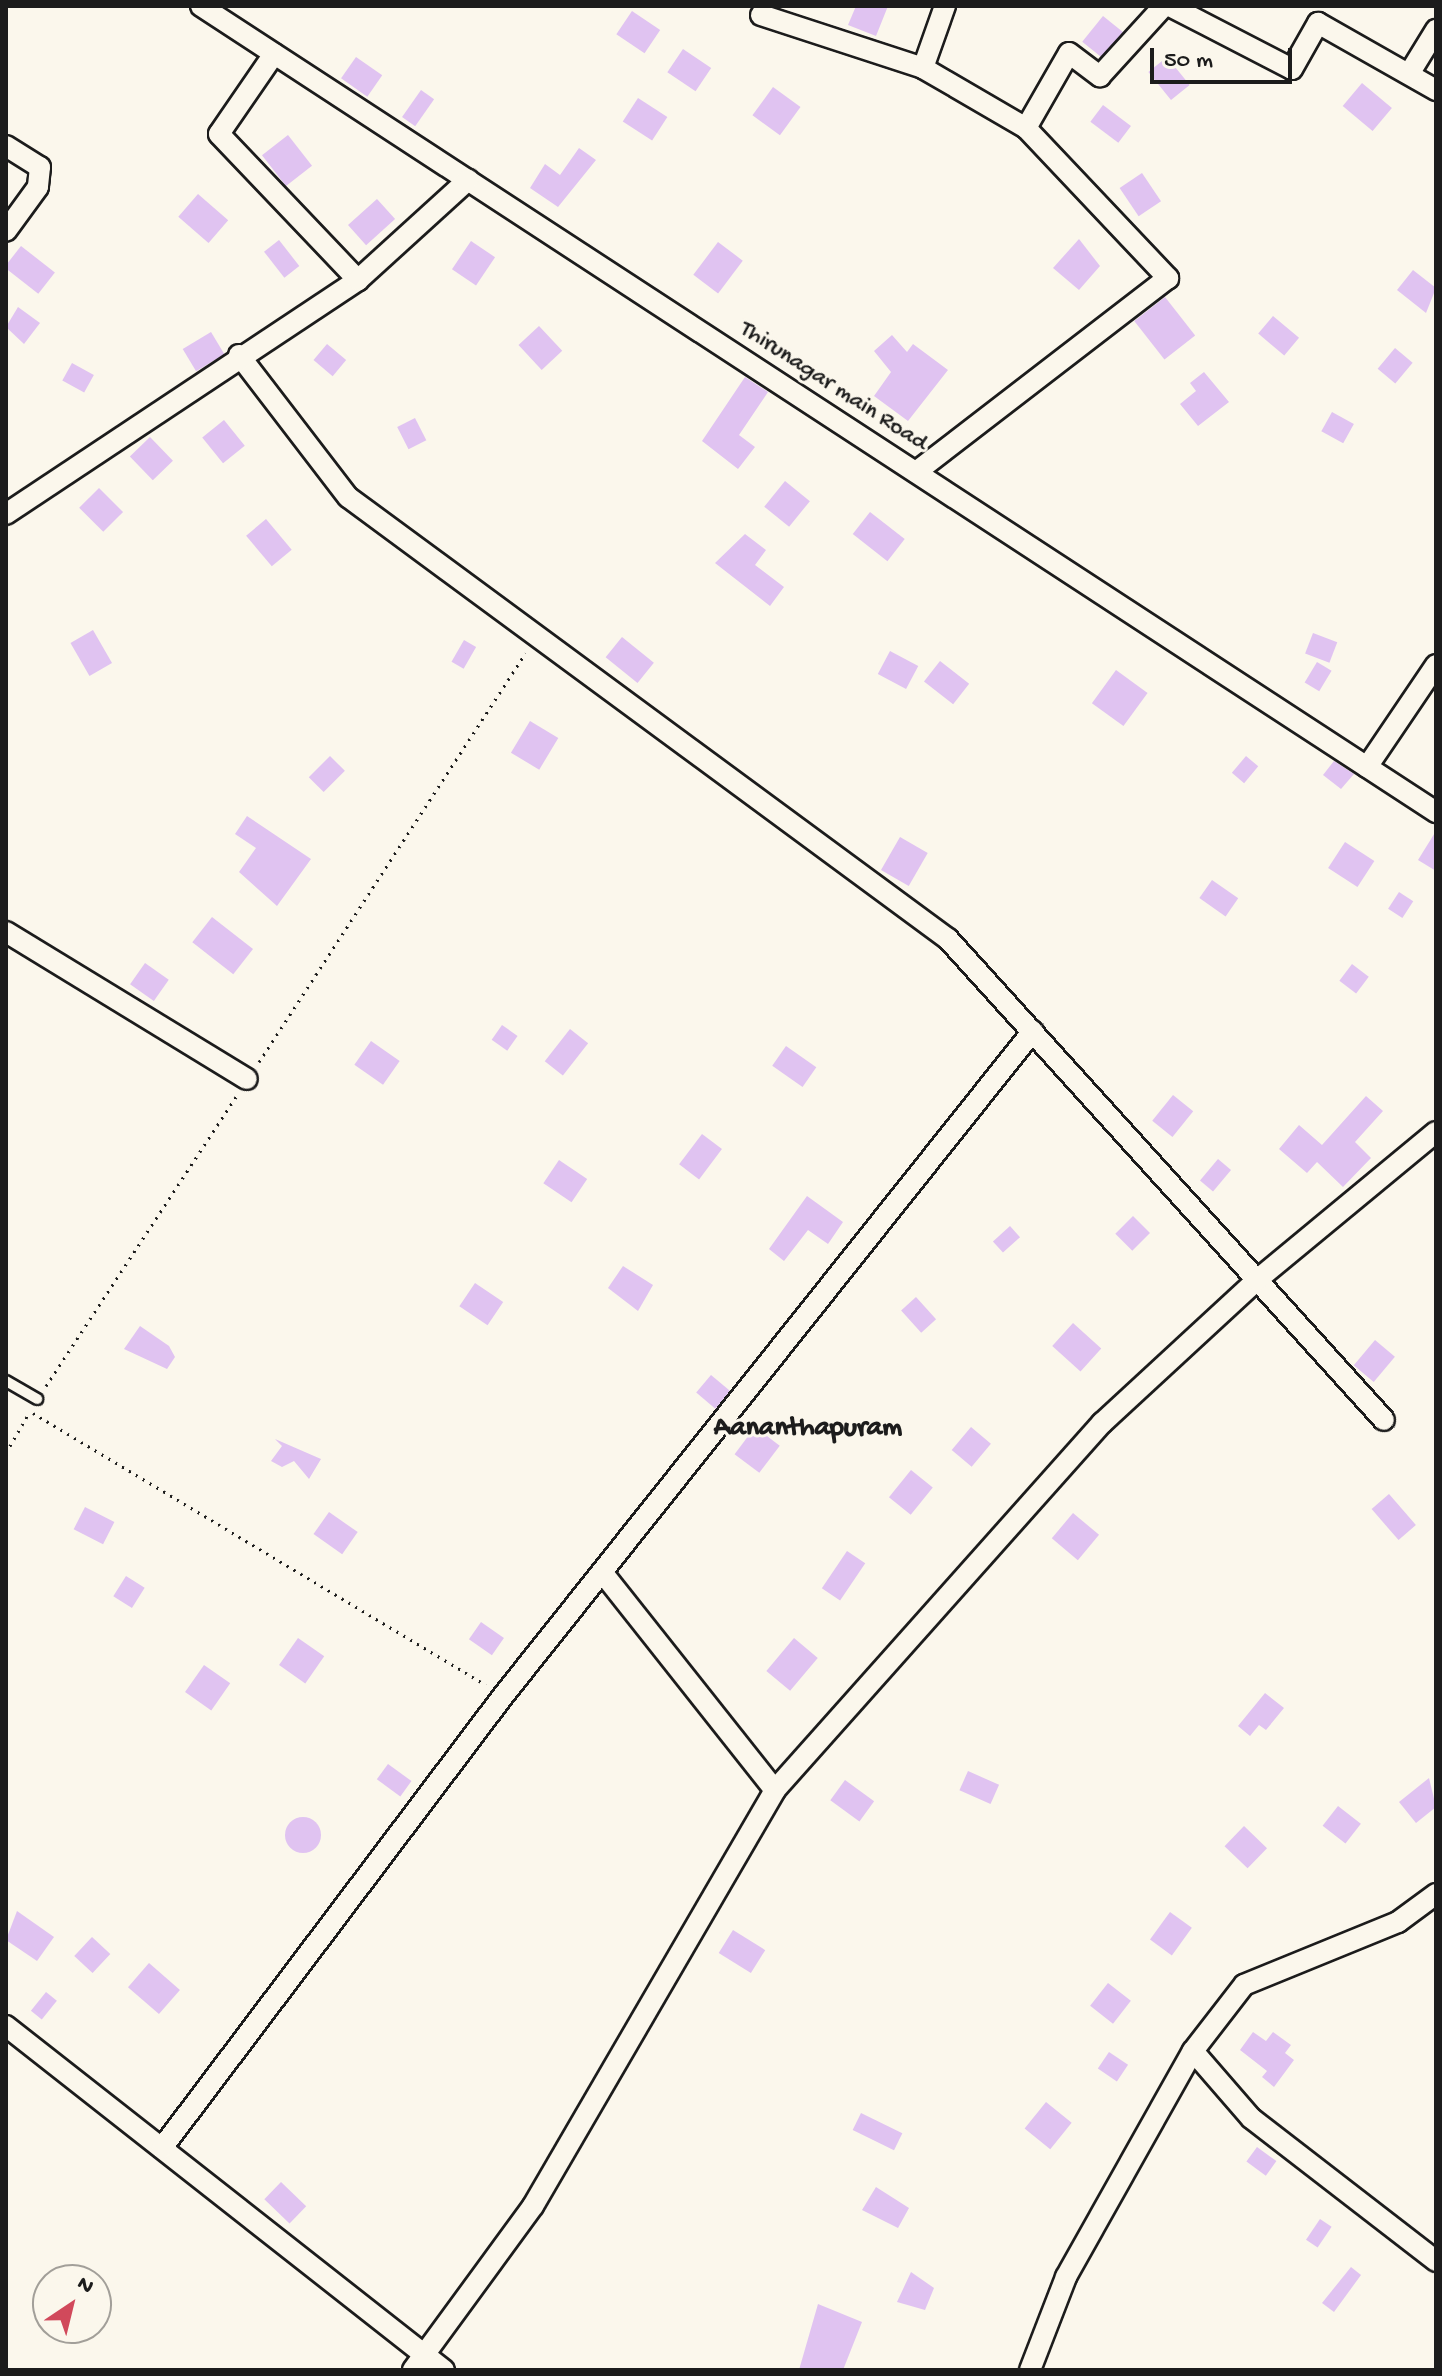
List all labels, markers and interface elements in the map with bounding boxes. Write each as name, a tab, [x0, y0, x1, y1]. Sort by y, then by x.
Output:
scale bar	[1154, 32, 1296, 82]
text: 50 m	[1164, 47, 1213, 76]
street label: Thirunagar main Road	[734, 316, 932, 458]
district label: Aananthapuram	[714, 1412, 902, 1446]
north arrow	[32, 2264, 112, 2344]
text: N	[71, 2271, 98, 2301]

